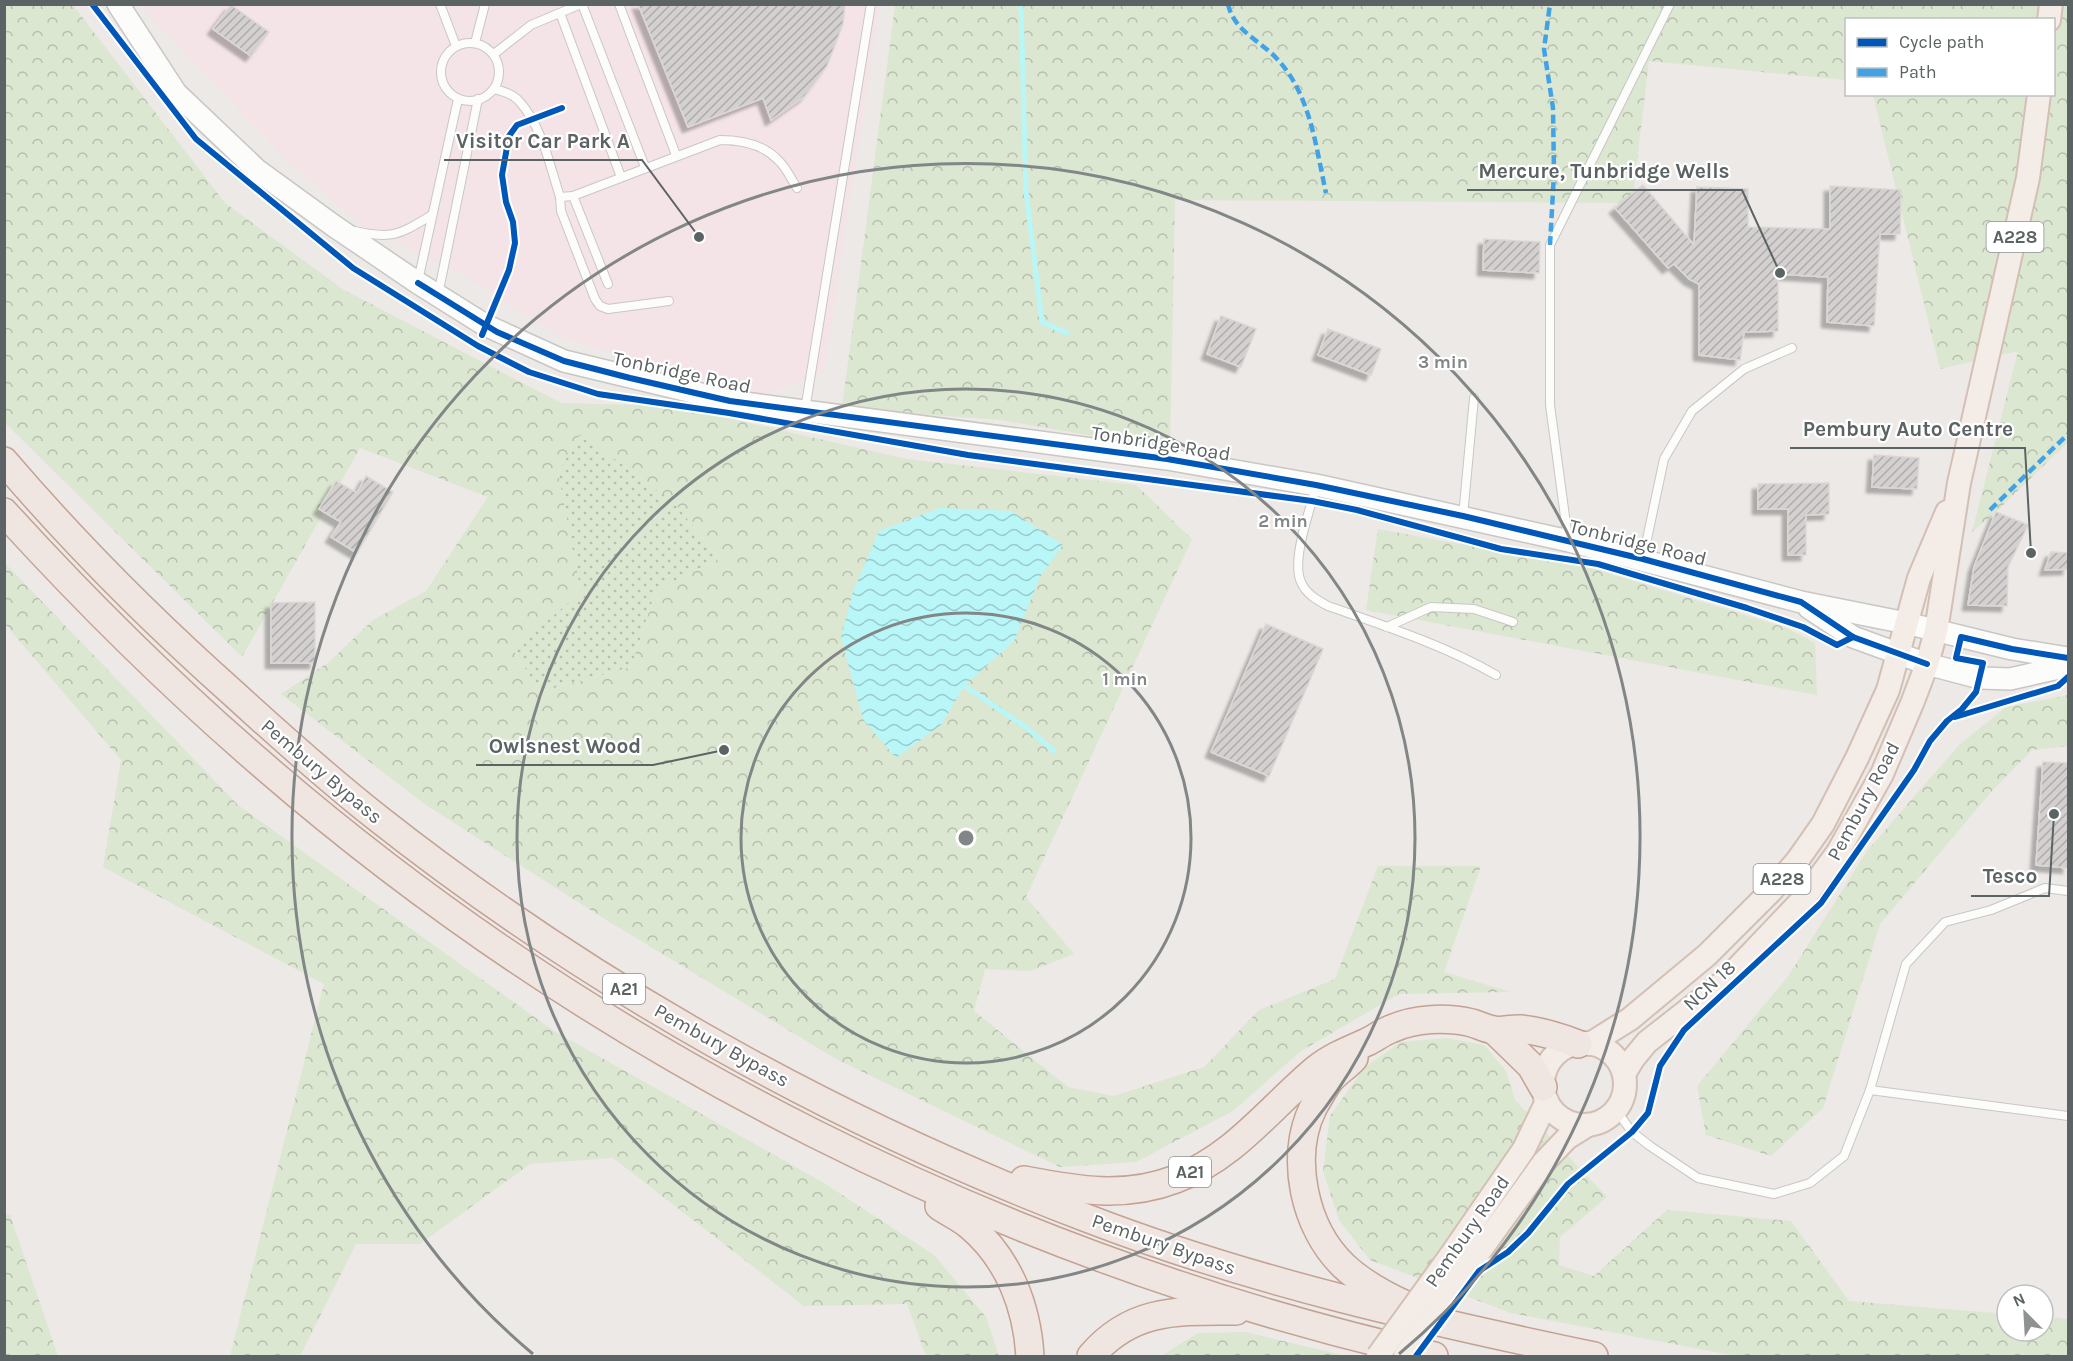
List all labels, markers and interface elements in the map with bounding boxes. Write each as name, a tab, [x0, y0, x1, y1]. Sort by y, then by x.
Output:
legend	[1845, 18, 2055, 96]
text: Cycle path	[1899, 31, 1984, 53]
text: Path	[1899, 61, 1937, 83]
callout: Visitor Car Park A	[444, 121, 642, 160]
text: Visitor Car Park A	[456, 129, 630, 153]
callout: Mercure, Tunbridge Wells	[1467, 151, 1742, 190]
text: Mercure, Tunbridge Wells	[1478, 159, 1730, 183]
road number: A228	[1986, 222, 2044, 252]
street label: Tonbridge Road	[611, 347, 753, 398]
text: 3 min	[1418, 351, 1468, 373]
callout: Pembury Auto Centre	[1790, 409, 2025, 448]
text: Pembury Auto Centre	[1803, 417, 2013, 441]
street label: Tonbridge Road	[1090, 421, 1232, 466]
text: 2 min	[1258, 510, 1308, 532]
street label: Tonbridge Road	[1567, 514, 1709, 571]
text: 1 min	[1102, 668, 1148, 690]
street label: Pembury Bypass	[257, 714, 387, 829]
callout: Owlsnest Wood	[476, 726, 653, 765]
text: Owlsnest Wood	[489, 734, 641, 758]
street label: Pembury Road	[1822, 738, 1904, 865]
centre of rings	[956, 828, 976, 848]
callout: Tesco	[1971, 857, 2049, 896]
road number: A228	[1754, 864, 1810, 894]
text: Tesco	[1983, 864, 2037, 888]
street label: NCN 18	[1678, 955, 1740, 1015]
road number: A21	[603, 974, 645, 1004]
street label: Pembury Bypass	[650, 999, 793, 1092]
road number: A21	[1169, 1157, 1211, 1187]
street label: Pembury Road	[1420, 1171, 1514, 1292]
street label: Pembury Bypass	[1089, 1209, 1239, 1280]
north arrow	[1995, 1283, 2055, 1343]
text: N	[2010, 1289, 2028, 1311]

